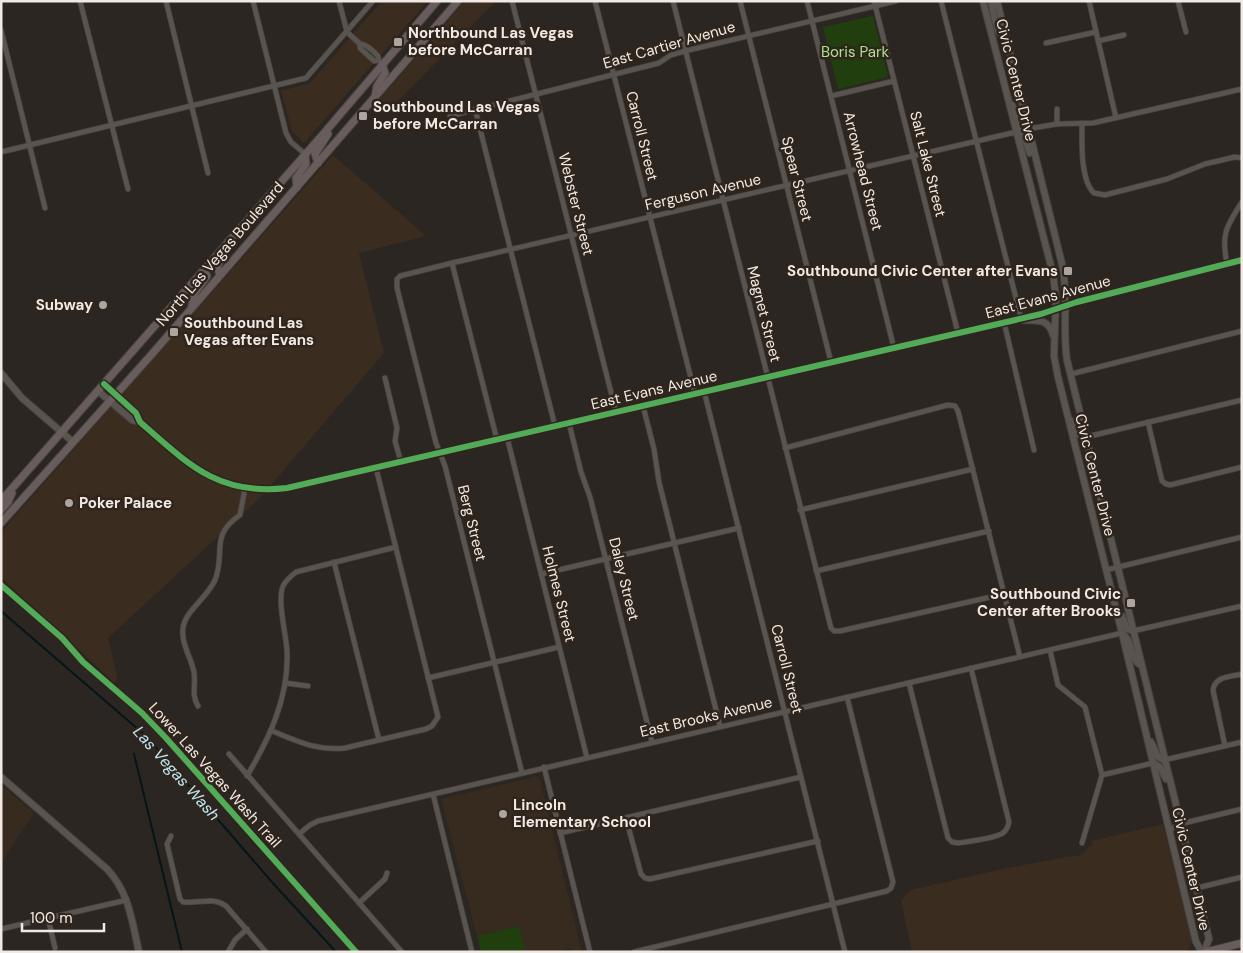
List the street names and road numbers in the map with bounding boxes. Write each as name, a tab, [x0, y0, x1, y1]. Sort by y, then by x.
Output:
street label: East Cartier Avenue	[601, 17, 737, 73]
street label: Civic Center Drive	[991, 17, 1041, 143]
street label: Carroll Street	[621, 89, 663, 183]
street label: Arrowhead Street	[839, 109, 887, 233]
street label: Salt Lake Street	[905, 109, 951, 219]
street label: Spear Street	[777, 134, 817, 224]
street label: Webster Street	[554, 151, 598, 258]
street label: Ferguson Avenue	[643, 169, 763, 215]
street label: North Las Vegas Boulevard	[152, 178, 288, 330]
street label: Magnet Street	[742, 264, 786, 364]
street label: East Evans Avenue	[983, 271, 1113, 323]
street label: East Evans Avenue	[589, 366, 719, 414]
street label: Civic Center Drive	[1070, 412, 1120, 538]
street label: Berg Street	[453, 483, 491, 563]
street label: Daley Street	[604, 535, 644, 623]
street label: Holmes Street	[537, 544, 581, 644]
street label: Carroll Street	[766, 622, 808, 716]
street label: East Brooks Avenue	[638, 692, 774, 742]
street label: Lower Las Vegas Wash Trail	[144, 698, 286, 852]
street label: Civic Center Drive	[1167, 806, 1215, 932]

